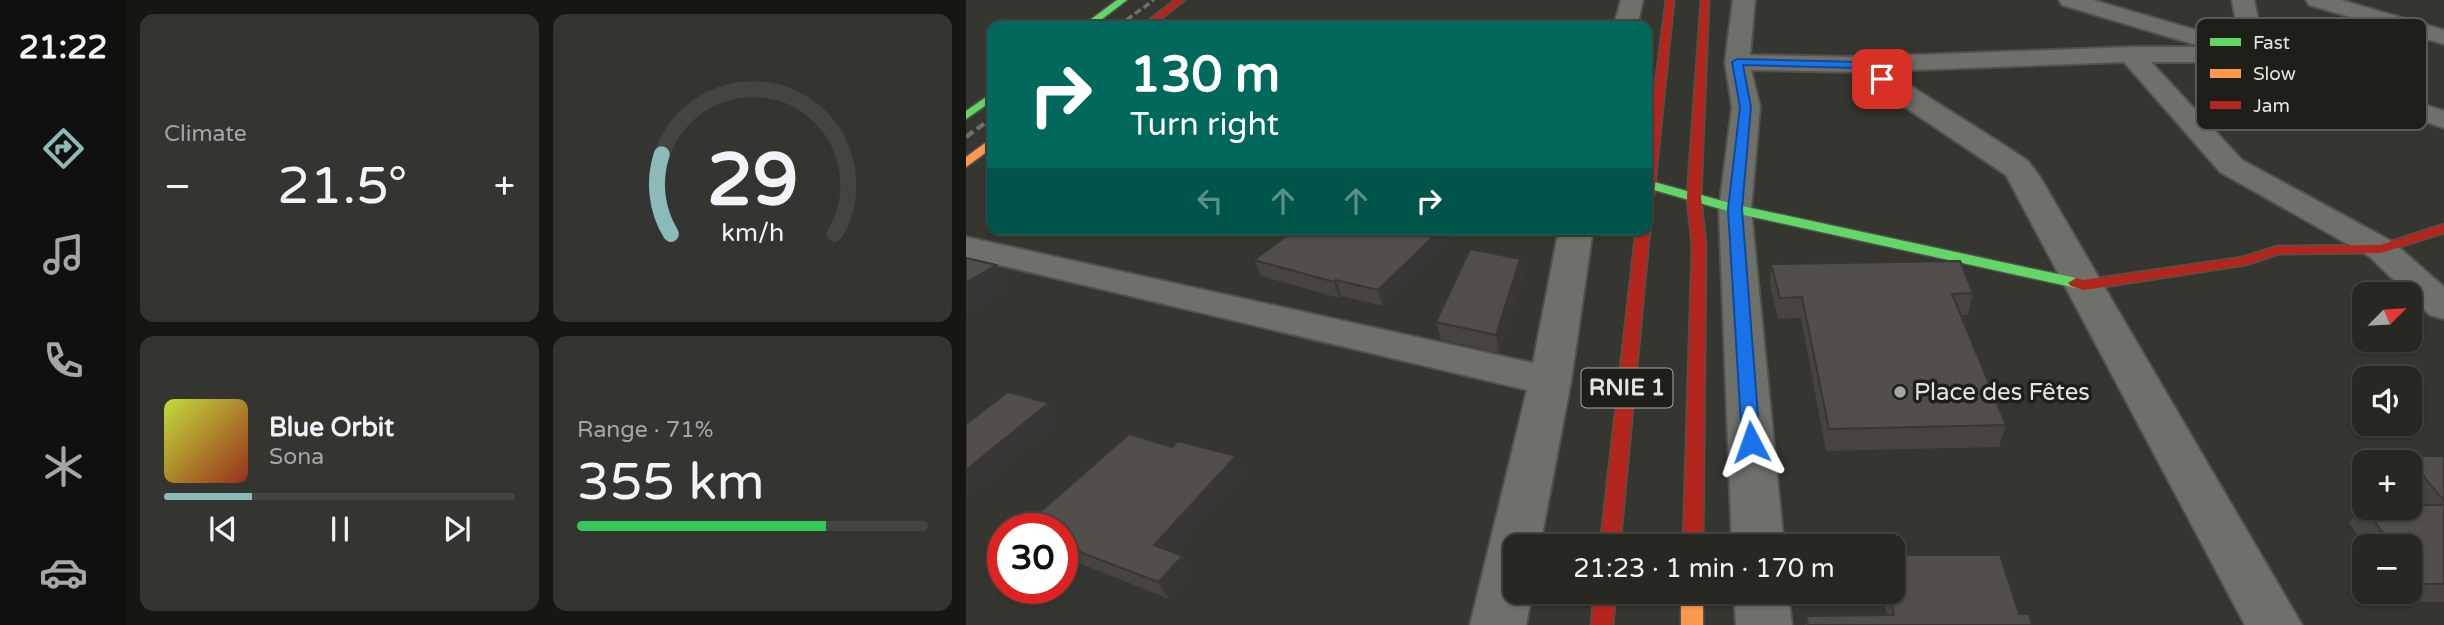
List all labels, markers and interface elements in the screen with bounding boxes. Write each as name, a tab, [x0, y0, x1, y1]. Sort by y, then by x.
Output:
legend	[2196, 18, 2427, 130]
text: 21:22	[19, 29, 107, 67]
text: Fast	[2253, 32, 2290, 54]
text: 130 m	[1130, 46, 1280, 105]
icon: right	[1015, 49, 1106, 140]
pin	[1852, 49, 1912, 109]
icon: arrive	[1863, 60, 1901, 98]
text: Slow	[2253, 63, 2296, 85]
text: Jam	[2253, 95, 2290, 117]
text: Turn right	[1130, 106, 1279, 144]
text: Climate	[164, 120, 247, 148]
icon: directions	[39, 124, 88, 173]
text: 29	[707, 137, 798, 225]
text: 21.5°	[277, 155, 407, 218]
text: −	[164, 164, 191, 210]
text: +	[494, 164, 515, 210]
icon: left	[1191, 182, 1229, 220]
icon: ahead	[1264, 182, 1302, 220]
icon: ahead	[1337, 182, 1375, 220]
icon: right	[1410, 182, 1448, 220]
text: km/h	[721, 218, 784, 248]
icon: music	[39, 230, 88, 279]
north arrow	[2352, 282, 2422, 352]
map controls	[2352, 282, 2422, 604]
icon: phone	[39, 336, 88, 385]
button: sound	[2352, 366, 2422, 436]
road number: RNIE 1	[1582, 368, 1672, 408]
place label: Place des Fêtes	[1914, 378, 2090, 407]
marker: Place des Fêtes	[1892, 384, 1908, 400]
position arrow	[1714, 405, 1788, 479]
text: Blue Orbit	[269, 412, 394, 443]
text: Range · 71%	[577, 416, 713, 444]
icon: climate	[39, 442, 88, 491]
text: Sona	[269, 443, 324, 471]
button: +	[2352, 450, 2422, 520]
text: 355 km	[577, 451, 765, 514]
icon: previous	[204, 510, 242, 548]
icon: pause	[321, 510, 359, 548]
icon: next	[438, 510, 476, 548]
speed limit sign: 30	[987, 513, 1078, 604]
button: −	[2352, 534, 2422, 604]
icon: car	[39, 548, 88, 597]
text: 21:23 · 1 min · 170 m	[1573, 553, 1835, 584]

